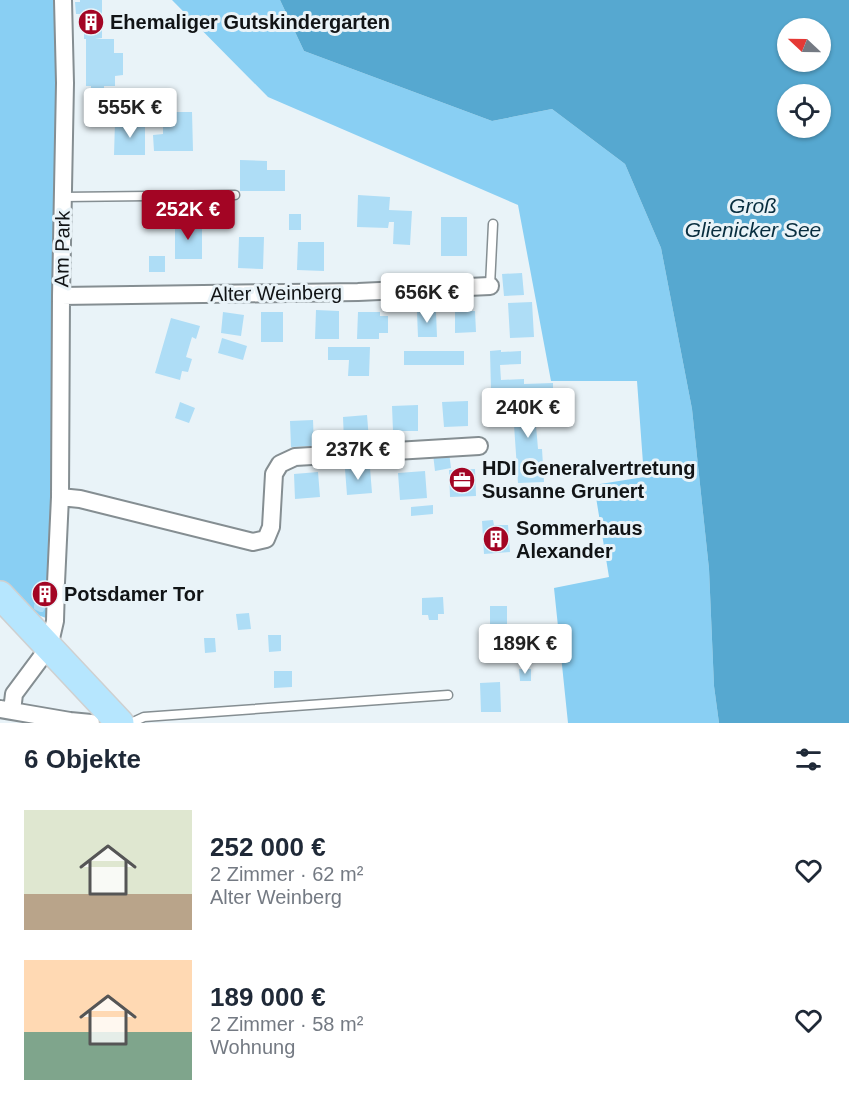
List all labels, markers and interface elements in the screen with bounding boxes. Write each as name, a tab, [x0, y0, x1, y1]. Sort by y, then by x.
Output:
building icon: Ehemaliger Gutskindergarten	[76, 7, 106, 37]
place label: Ehemaliger Gutskindergarten	[110, 11, 390, 33]
north arrow	[777, 18, 831, 72]
map controls	[777, 18, 831, 138]
button: locate	[777, 84, 831, 138]
pin: 555K €	[81, 88, 179, 139]
text: 555K €	[98, 96, 162, 118]
pin: 252K €	[139, 190, 237, 241]
water label: Groß Glienicker See	[685, 194, 821, 241]
text: 252K €	[156, 198, 220, 220]
street label: Am Park	[50, 209, 74, 288]
pin: 656K €	[378, 273, 476, 324]
street label: Alter Weinberg	[210, 281, 342, 305]
text: 656K €	[395, 281, 459, 303]
pin: 240K €	[479, 388, 577, 439]
text: 240K €	[496, 396, 560, 418]
pin: 237K €	[309, 430, 407, 481]
text: 237K €	[326, 438, 390, 460]
place label: HDI Generalvertretung Susanne Grunert	[482, 457, 695, 502]
office icon: HDI Generalvertretung Susanne Grunert	[447, 465, 477, 495]
place label: Sommerhaus Alexander	[516, 517, 643, 562]
building icon: Sommerhaus Alexander	[481, 524, 511, 554]
building icon: Potsdamer Tor	[30, 579, 60, 609]
place label: Potsdamer Tor	[64, 583, 204, 605]
pin: 189K €	[476, 624, 574, 675]
text: 189K €	[493, 632, 557, 654]
icon: filters	[792, 743, 825, 776]
text: 6 Objekte	[24, 744, 141, 774]
text: 252 000 €	[210, 832, 326, 862]
icon: home	[72, 834, 144, 906]
icon: heart	[792, 854, 825, 887]
text: 2 Zimmer · 62 m²	[210, 863, 363, 885]
text: Alter Weinberg	[210, 886, 342, 908]
text: 189 000 €	[210, 982, 326, 1012]
icon: home	[72, 984, 144, 1056]
icon: heart	[792, 1004, 825, 1037]
text: 2 Zimmer · 58 m²	[210, 1013, 363, 1035]
text: Wohnung	[210, 1036, 295, 1058]

